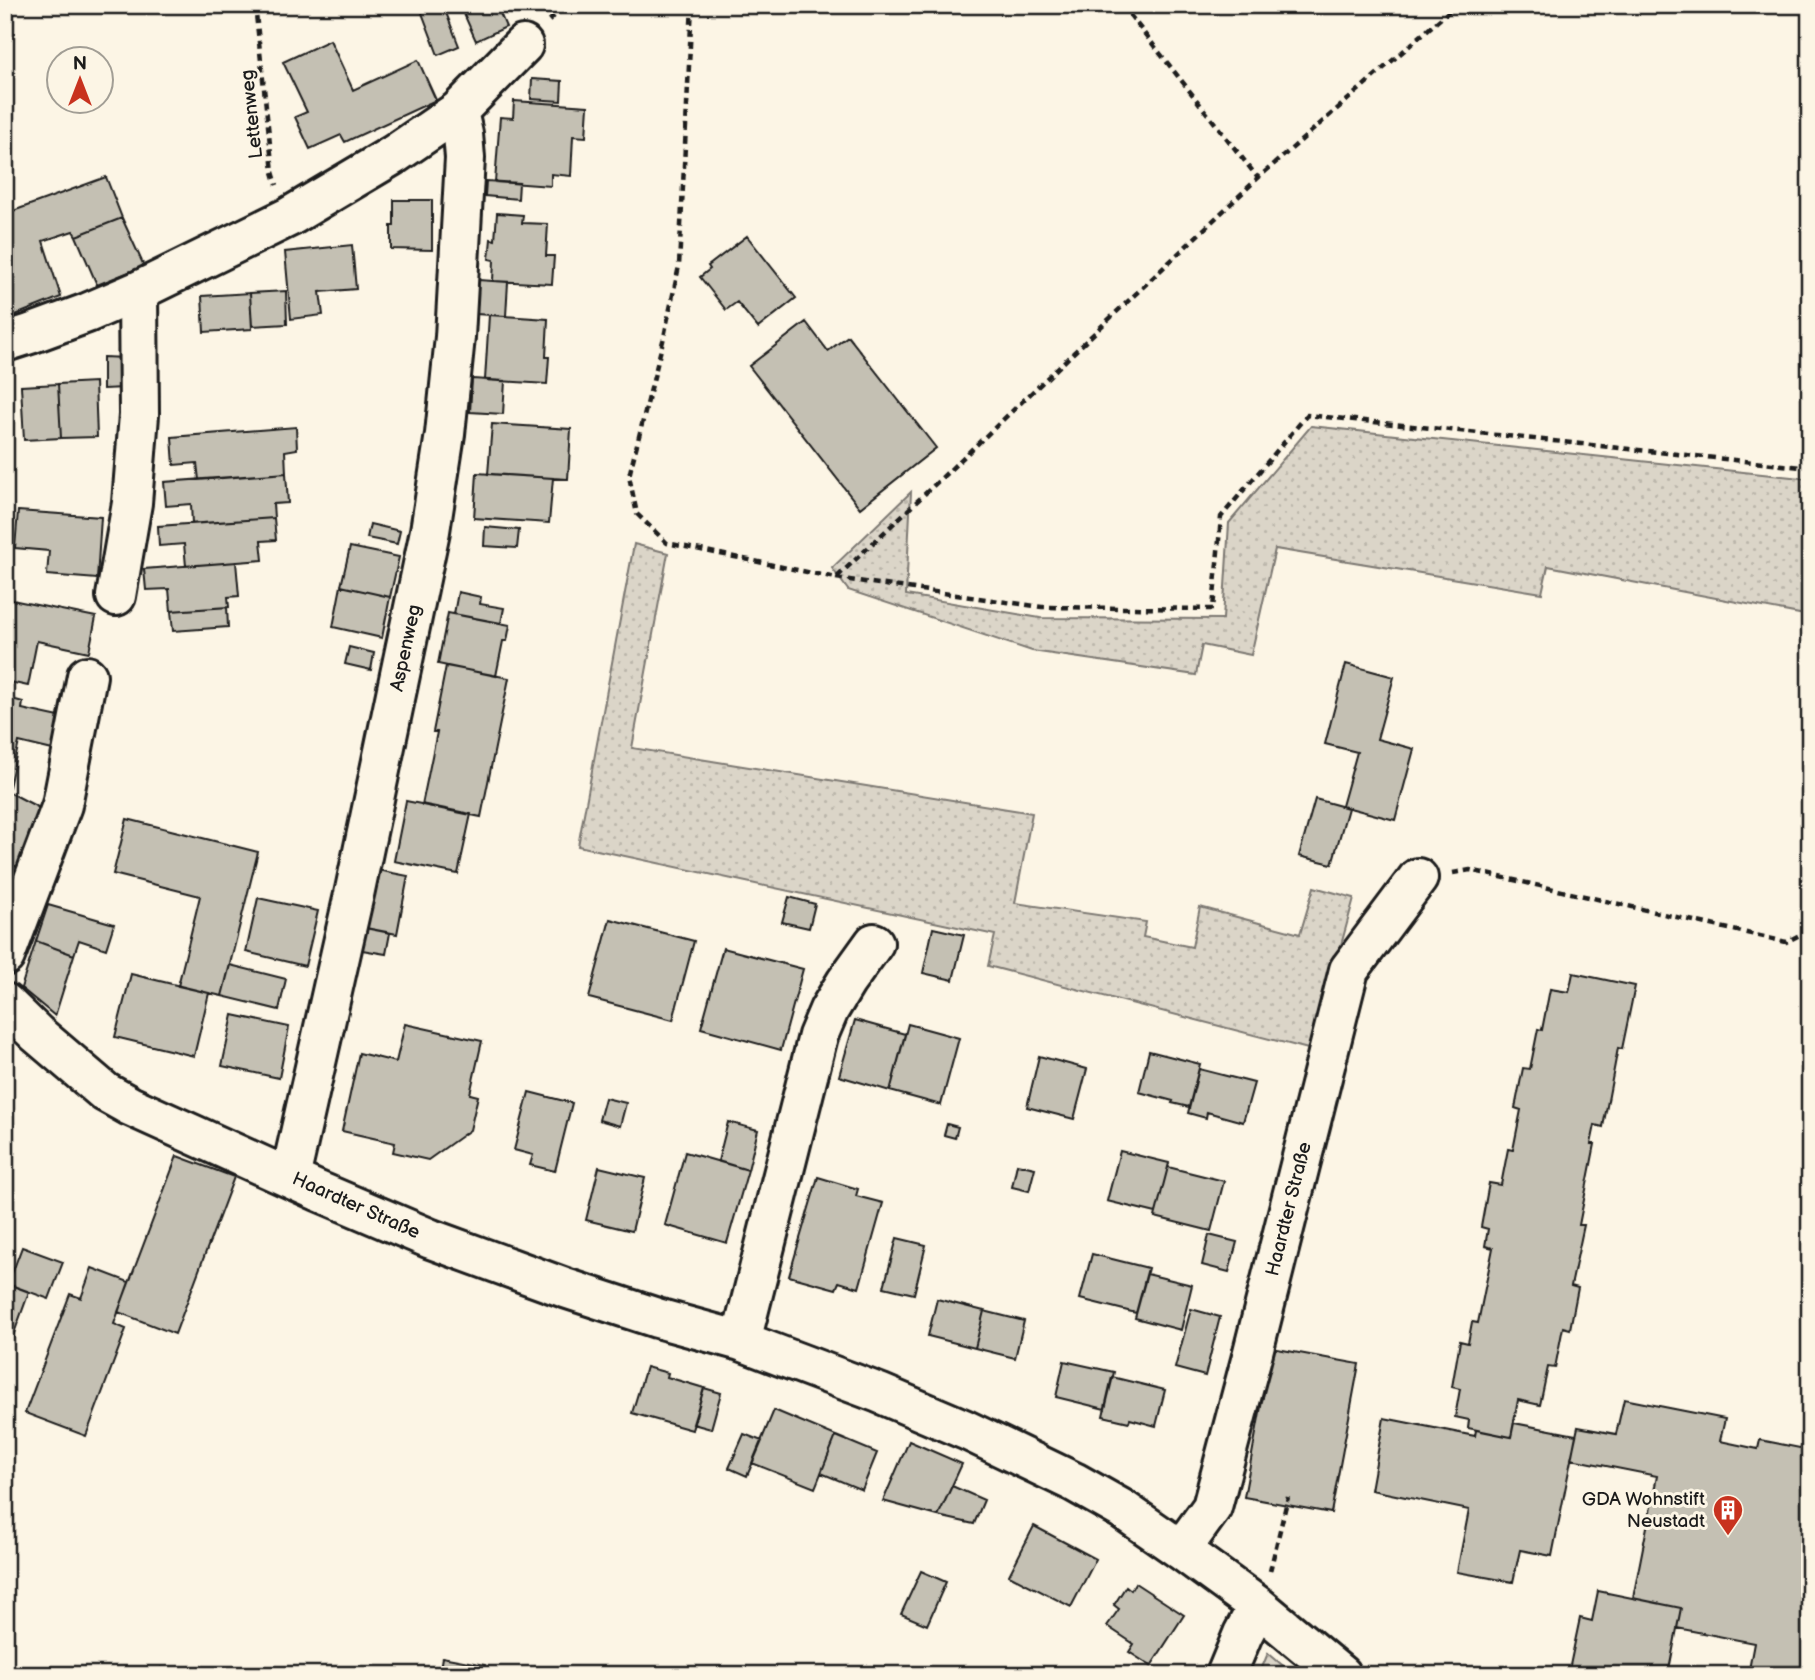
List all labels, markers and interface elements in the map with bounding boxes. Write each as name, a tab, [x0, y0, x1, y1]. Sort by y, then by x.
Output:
north arrow	[46, 46, 116, 116]
text: N	[73, 53, 87, 76]
street label: Lettenweg	[236, 68, 268, 160]
street label: Aspenweg	[386, 603, 426, 693]
street label: Haardter Straße	[1261, 1140, 1317, 1278]
street label: Haardter Straße	[289, 1168, 423, 1244]
place label: GDA Wohnstift Neustadt	[1582, 1488, 1705, 1533]
building icon: GDA Wohnstift Neustadt	[1711, 1493, 1745, 1537]

